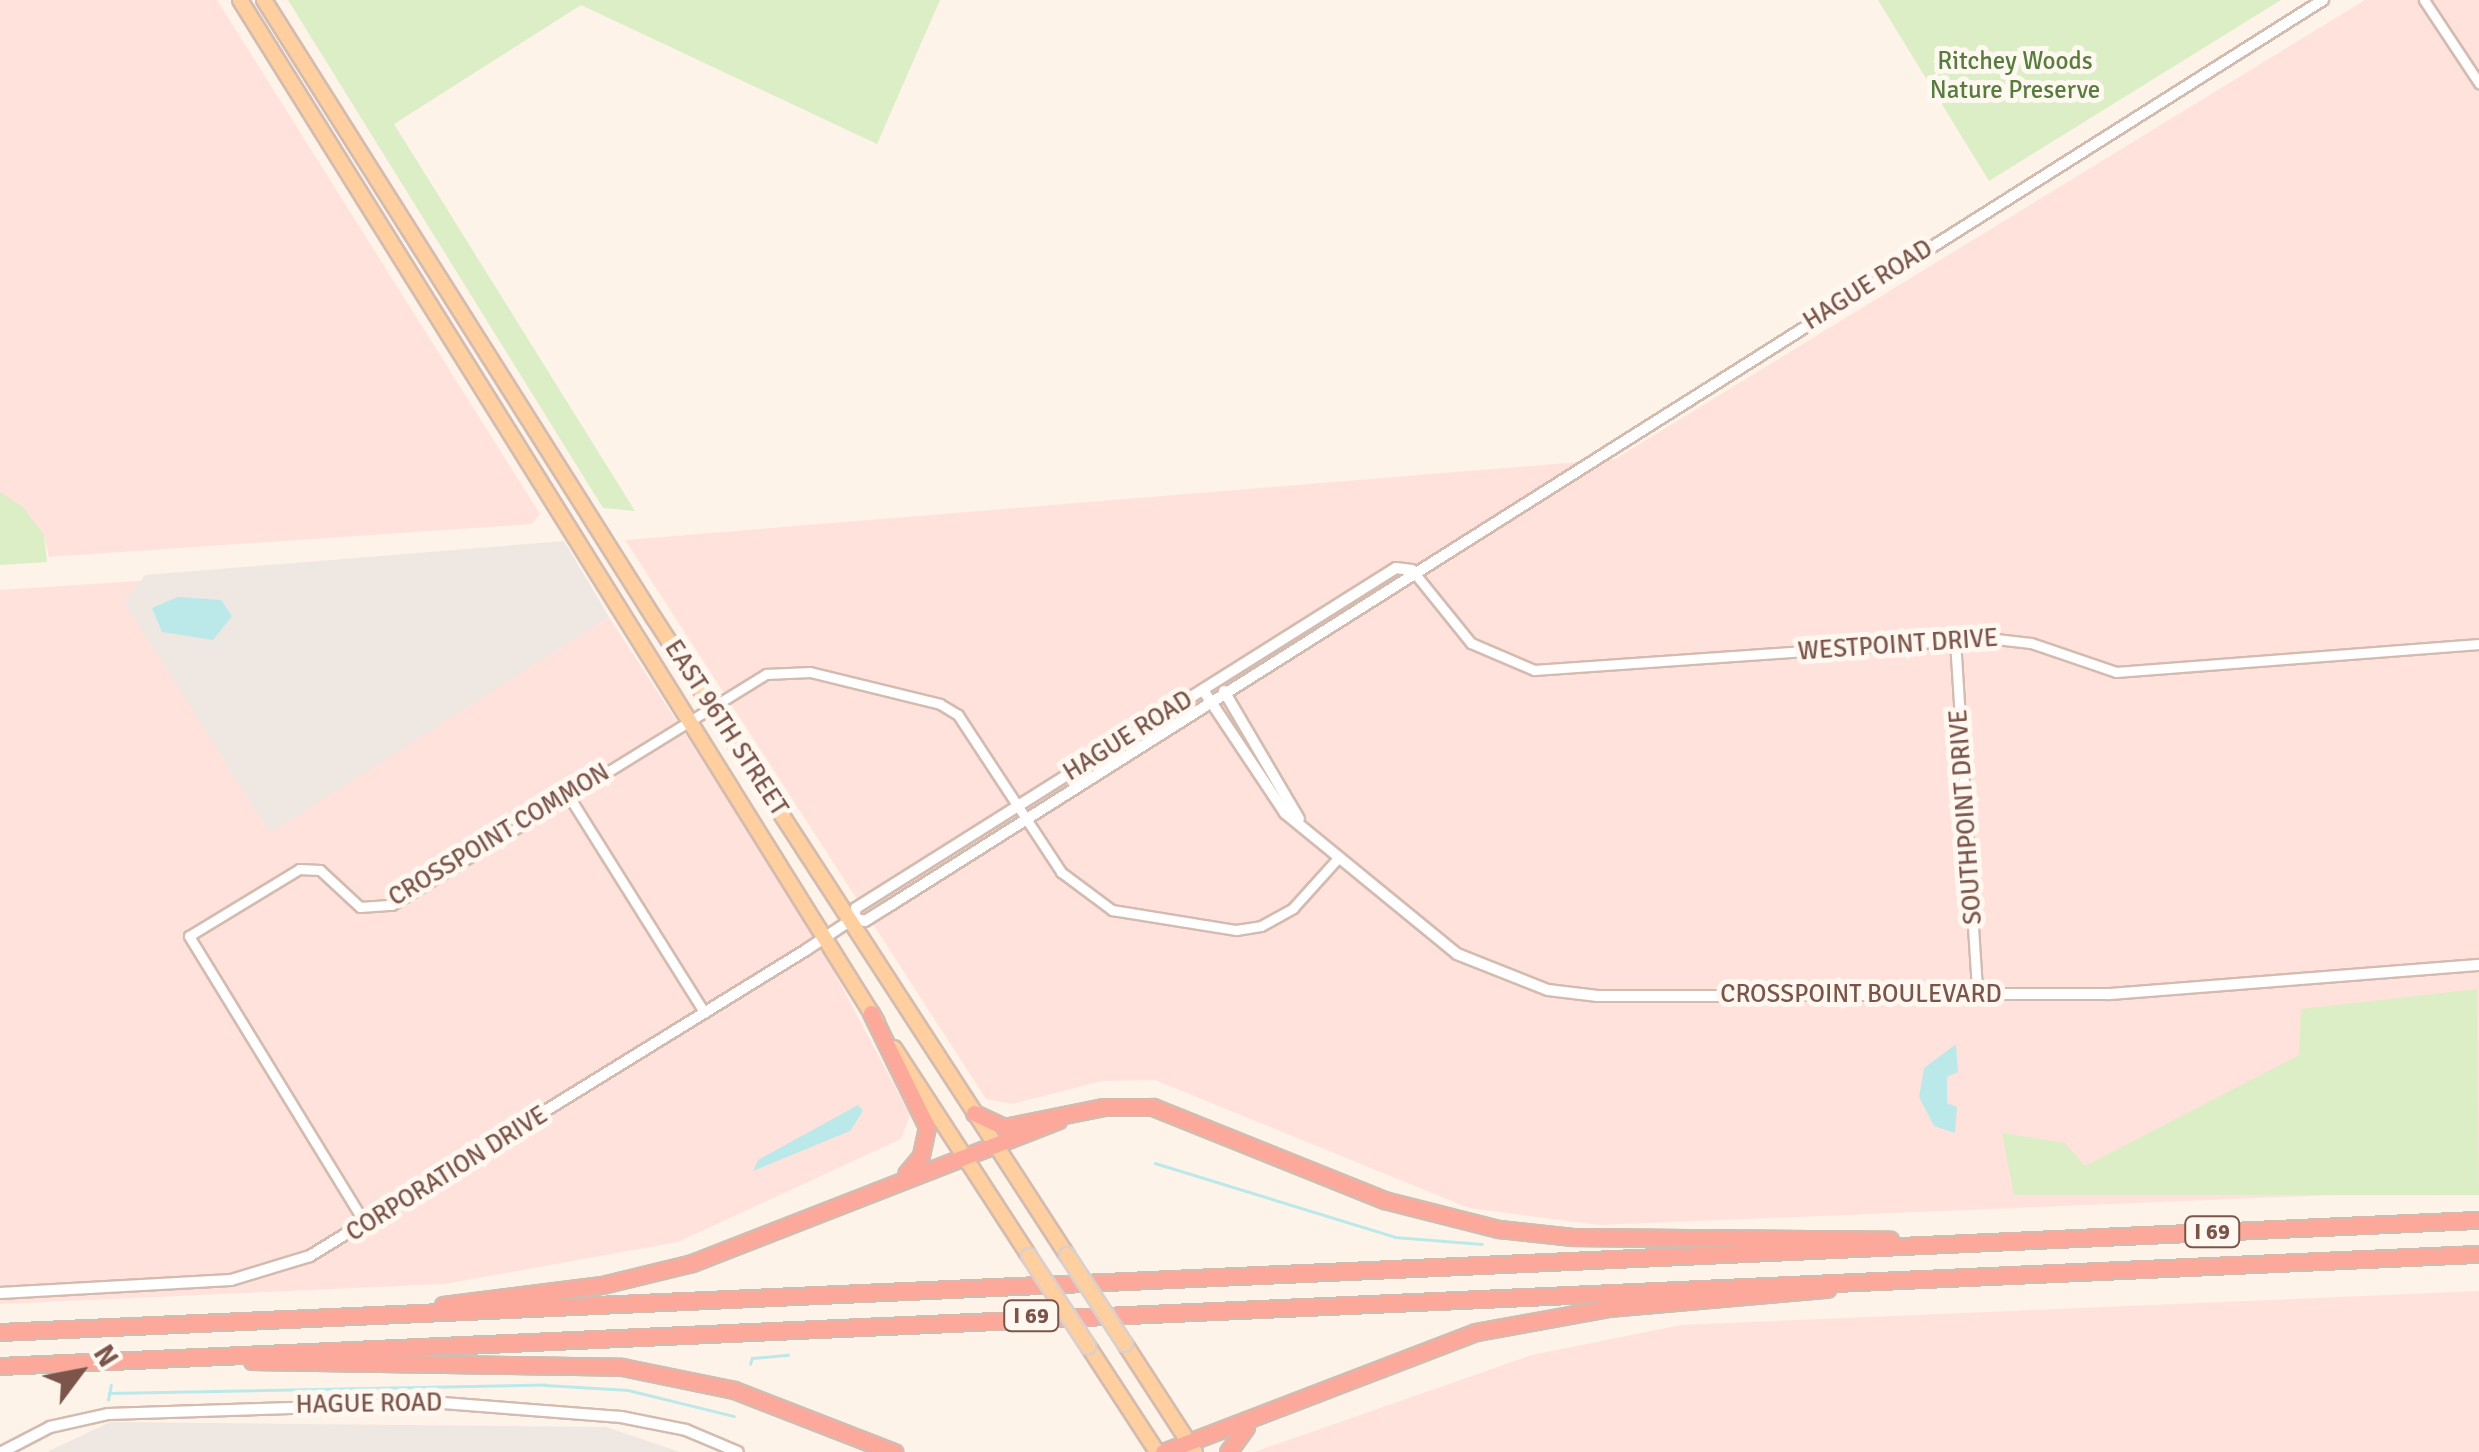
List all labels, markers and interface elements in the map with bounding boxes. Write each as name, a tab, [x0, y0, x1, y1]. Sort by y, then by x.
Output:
park label: Ritchey Woods Nature Preserve	[1930, 47, 2100, 106]
street label: HAGUE ROAD	[1798, 233, 1938, 337]
street label: WESTPOINT DRIVE	[1797, 623, 1999, 667]
street label: EAST 96TH STREET	[658, 635, 794, 821]
street label: HAGUE ROAD	[1058, 684, 1198, 788]
street label: SOUTHPOINT DRIVE	[1944, 708, 1988, 926]
street label: CROSSPOINT COMMON	[383, 757, 615, 913]
street label: CROSSPOINT BOULEVARD	[1720, 979, 2002, 1009]
street label: CORPORATION DRIVE	[341, 1100, 553, 1248]
road number: I 69	[2182, 1215, 2242, 1249]
road number: I 69	[1001, 1299, 1061, 1333]
north arrow	[30, 1322, 130, 1422]
text: N	[86, 1339, 125, 1373]
street label: HAGUE ROAD	[295, 1388, 443, 1420]

